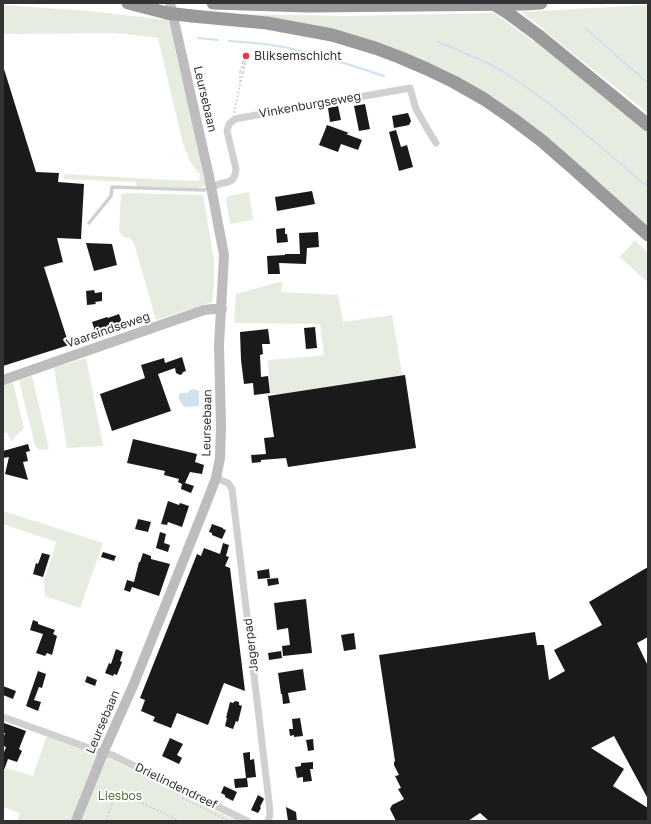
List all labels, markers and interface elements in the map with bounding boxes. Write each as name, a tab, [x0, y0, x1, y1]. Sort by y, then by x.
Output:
place label: Bliksemschicht	[254, 49, 342, 63]
marker: Bliksemschicht	[241, 51, 251, 61]
street label: Leursebaan	[190, 65, 220, 133]
street label: Vinkenburgseweg	[258, 89, 362, 121]
street label: Vaareindseweg	[64, 309, 152, 351]
street label: Leursebaan	[199, 389, 215, 457]
street label: Jagerpad	[241, 617, 261, 673]
street label: Leursebaan	[83, 688, 123, 756]
street label: Drielindendreef	[133, 760, 219, 812]
park label: Liesbos	[98, 789, 142, 803]

